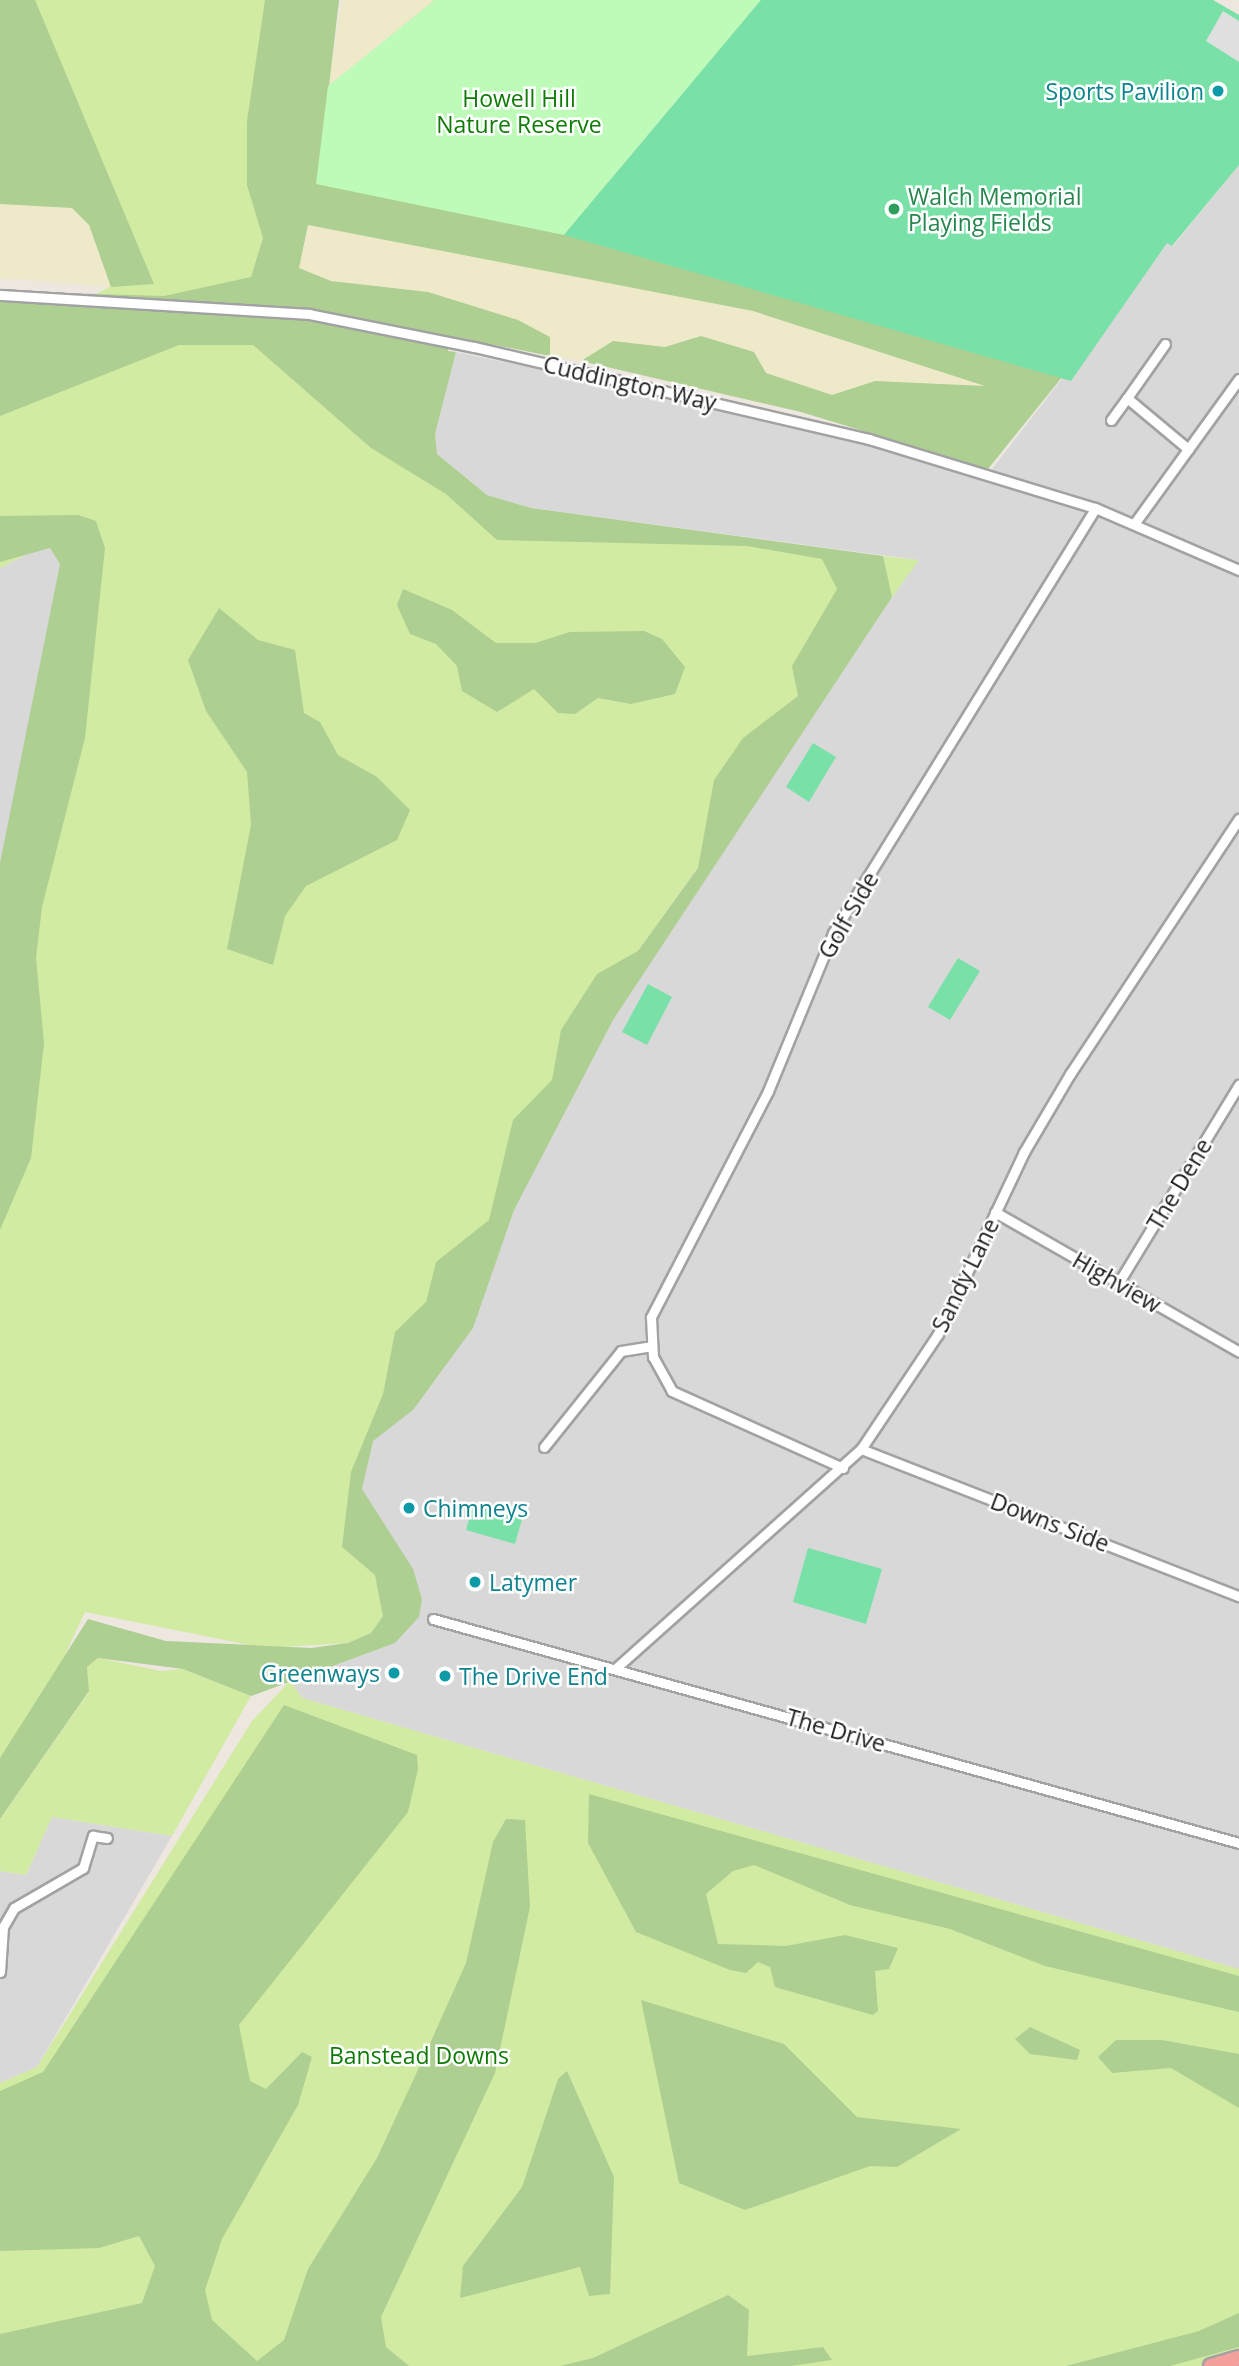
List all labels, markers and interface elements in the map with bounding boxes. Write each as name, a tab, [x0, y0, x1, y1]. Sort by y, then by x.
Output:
place label: Sports Pavilion	[1045, 77, 1204, 105]
marker: Sports Pavilion	[1210, 83, 1226, 99]
park label: Howell Hill Nature Reserve	[436, 84, 602, 138]
place label: Walch Memorial Playing Fields	[908, 182, 1081, 236]
marker: Walch Memorial Playing Fields	[886, 201, 902, 217]
street label: Cuddington Way	[541, 350, 719, 416]
street label: Golf Side	[812, 867, 884, 963]
street label: The Dene	[1141, 1133, 1217, 1235]
street label: Sandy Lane	[926, 1214, 1004, 1336]
street label: Highview	[1068, 1246, 1166, 1318]
street label: Downs Side	[987, 1487, 1113, 1557]
place label: Chimneys	[423, 1494, 528, 1522]
marker: Chimneys	[401, 1500, 417, 1516]
place label: Latymer	[489, 1568, 577, 1596]
marker: Latymer	[467, 1574, 483, 1590]
place label: Greenways	[261, 1659, 380, 1687]
place label: The Drive End	[459, 1662, 608, 1690]
marker: Greenways	[386, 1665, 402, 1681]
marker: The Drive End	[437, 1668, 453, 1684]
street label: The Drive	[783, 1703, 889, 1757]
park label: Banstead Downs	[329, 2041, 509, 2069]

